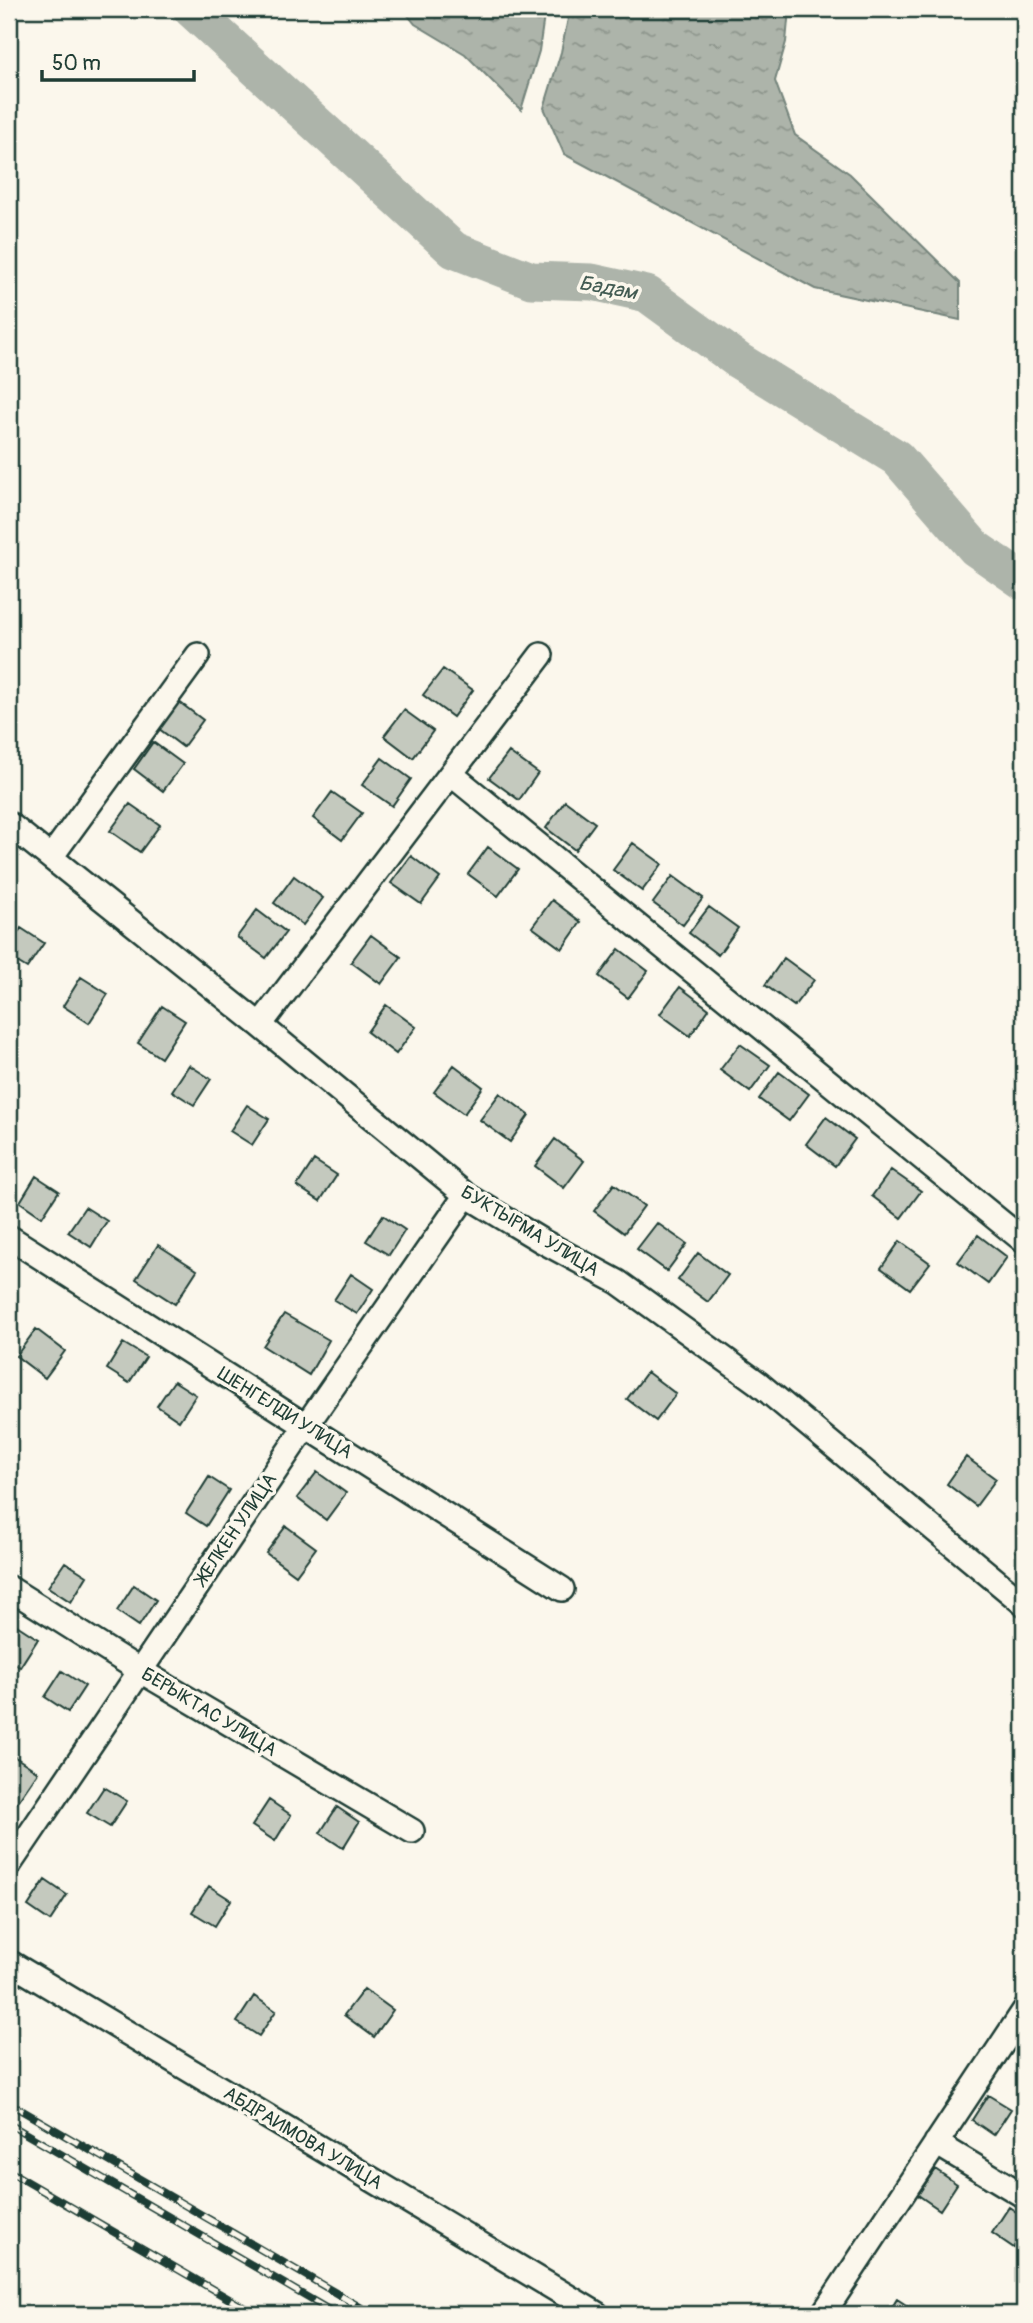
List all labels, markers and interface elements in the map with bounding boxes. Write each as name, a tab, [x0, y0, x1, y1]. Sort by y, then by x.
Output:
scale bar	[42, 38, 194, 82]
text: 50 m	[52, 50, 101, 77]
water label: Бадам	[577, 270, 641, 307]
street label: БУКТЫРМА УЛИЦА	[456, 1180, 604, 1282]
street label: ШЕНГЕЛДИ УЛИЦА	[213, 1362, 357, 1464]
street label: ЖЕЛКЕН УЛИЦА	[188, 1469, 282, 1592]
street label: БЕРЫКТАС УЛИЦА	[137, 1662, 281, 1762]
street label: АБДРАИМОВА УЛИЦА	[219, 2081, 387, 2195]

